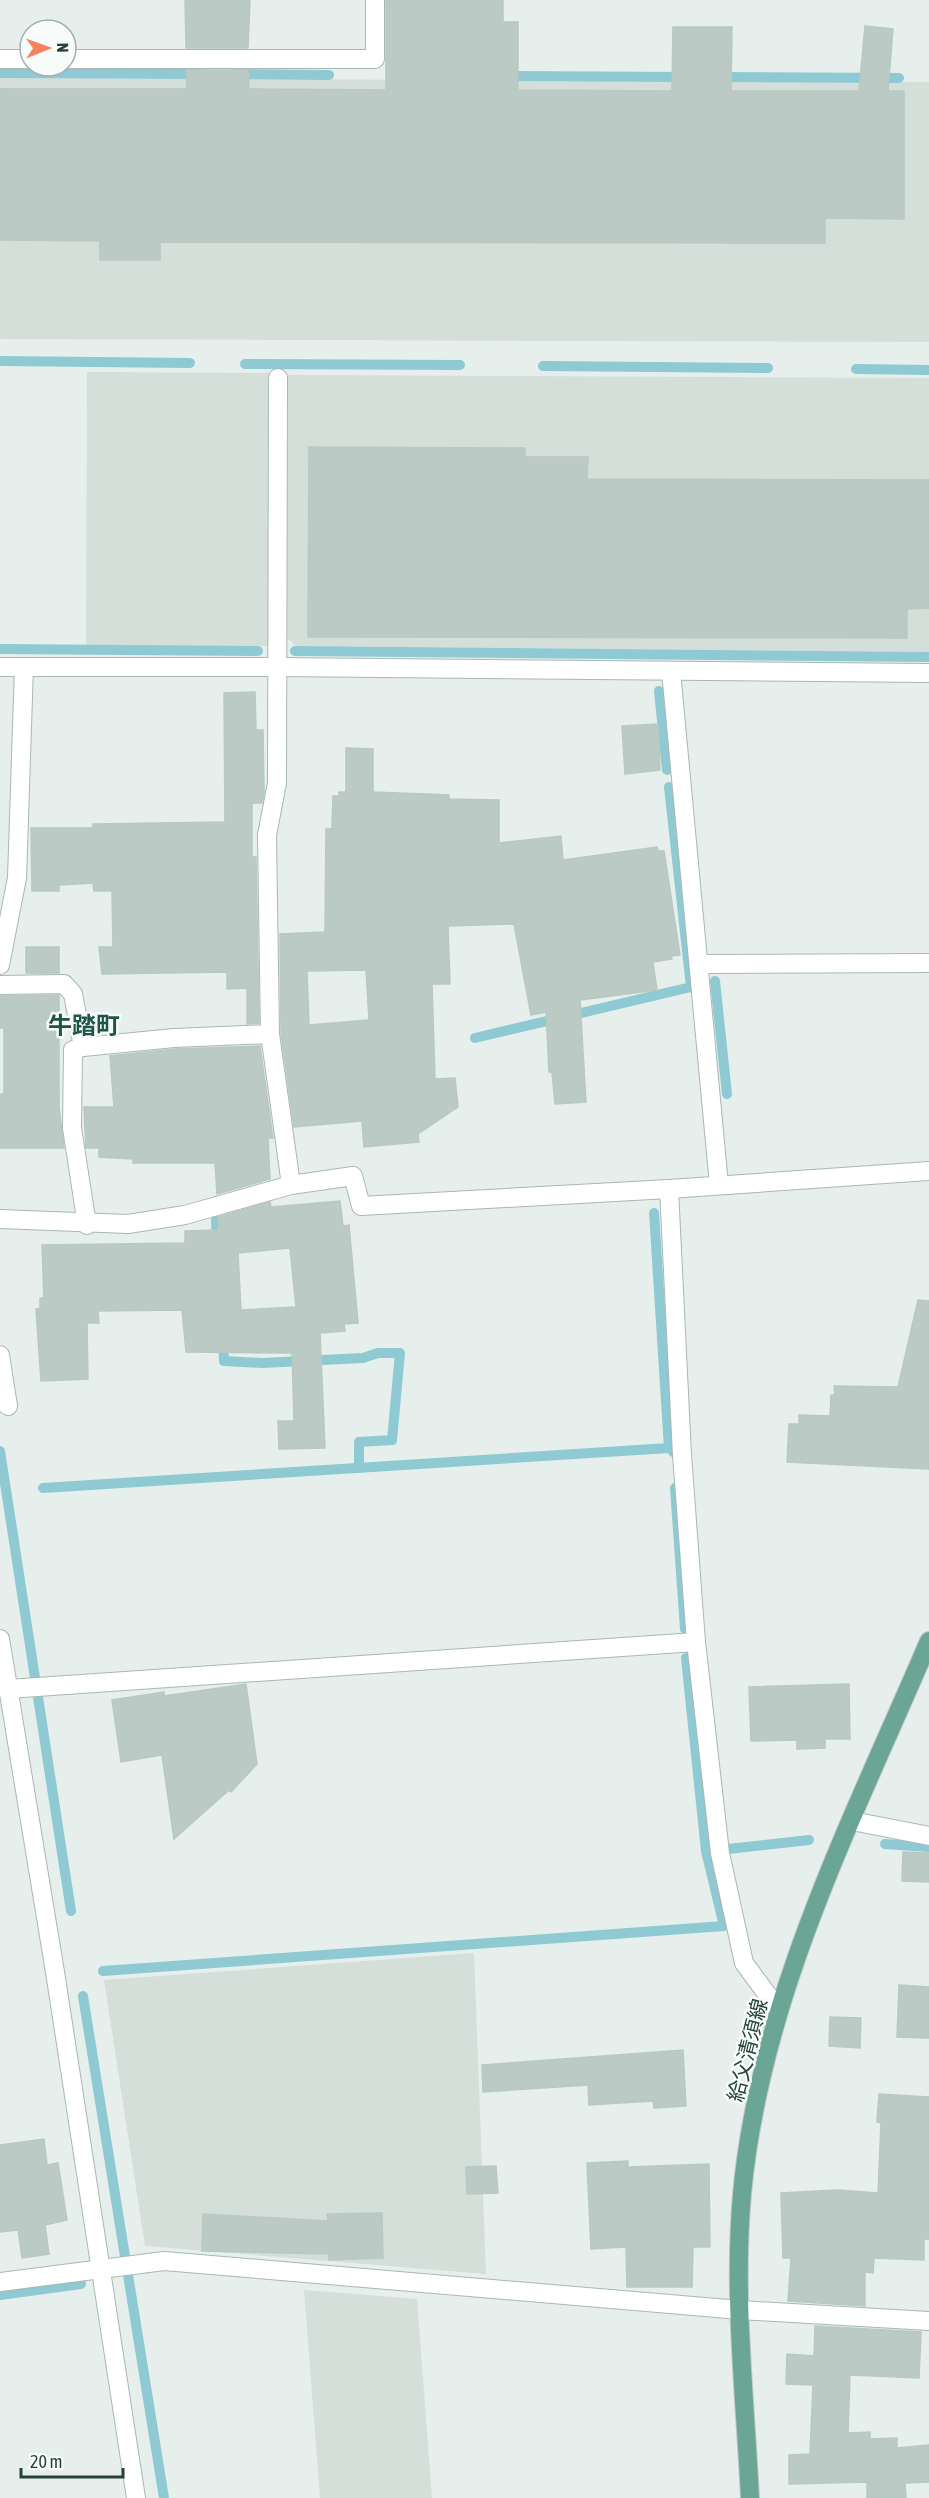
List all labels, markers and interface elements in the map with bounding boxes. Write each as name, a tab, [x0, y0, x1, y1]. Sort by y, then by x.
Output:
north arrow	[18, 18, 78, 78]
text: N	[54, 43, 72, 53]
district label: 牛踏町	[48, 1012, 120, 1039]
street label: 給父清須線	[723, 1996, 771, 2104]
scale bar	[21, 2441, 123, 2479]
text: 20 m	[30, 2451, 62, 2472]

